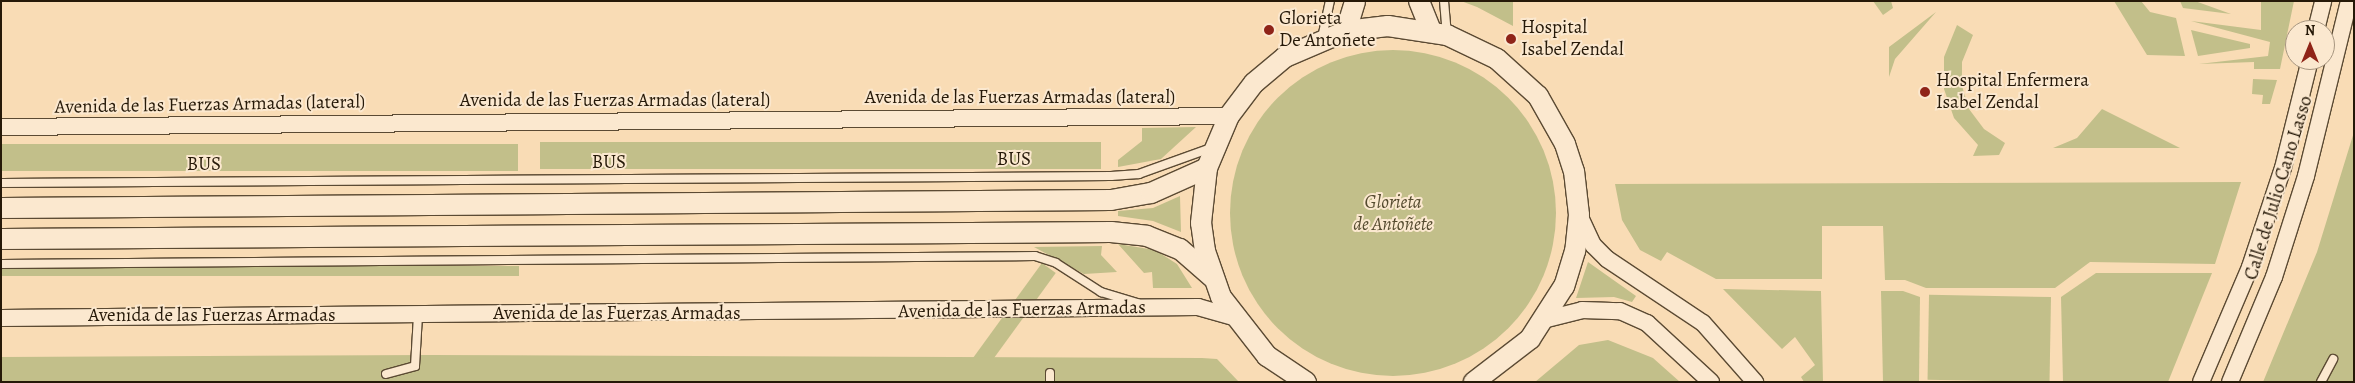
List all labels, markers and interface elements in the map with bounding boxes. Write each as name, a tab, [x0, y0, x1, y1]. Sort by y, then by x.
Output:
place label: Glorieta De Antoñete	[1279, 8, 1375, 52]
place label: Hospital Isabel Zendal	[1521, 17, 1624, 61]
north arrow	[2285, 20, 2335, 70]
text: N	[2305, 21, 2315, 40]
marker: Glorieta De Antoñete	[1263, 24, 1275, 36]
marker: Hospital Isabel Zendal	[1505, 33, 1517, 45]
place label: Hospital Enfermera Isabel Zendal	[1936, 70, 2089, 114]
marker: Hospital Enfermera Isabel Zendal	[1918, 85, 1932, 99]
street label: Avenida de las Fuerzas Armadas (lateral)	[865, 87, 1175, 109]
street label: Avenida de las Fuerzas Armadas (lateral)	[460, 90, 770, 112]
street label: Avenida de las Fuerzas Armadas (lateral)	[55, 91, 365, 119]
street label: Calle de Julio Cano Lasso	[2240, 93, 2318, 283]
street label: BUS	[997, 149, 1031, 171]
street label: BUS	[592, 152, 626, 174]
street label: BUS	[187, 154, 221, 176]
park label: Glorieta de Antoñete	[1353, 192, 1433, 236]
street label: Avenida de las Fuerzas Armadas	[898, 296, 1146, 324]
street label: Avenida de las Fuerzas Armadas	[493, 303, 741, 325]
street label: Avenida de las Fuerzas Armadas	[88, 305, 336, 327]

